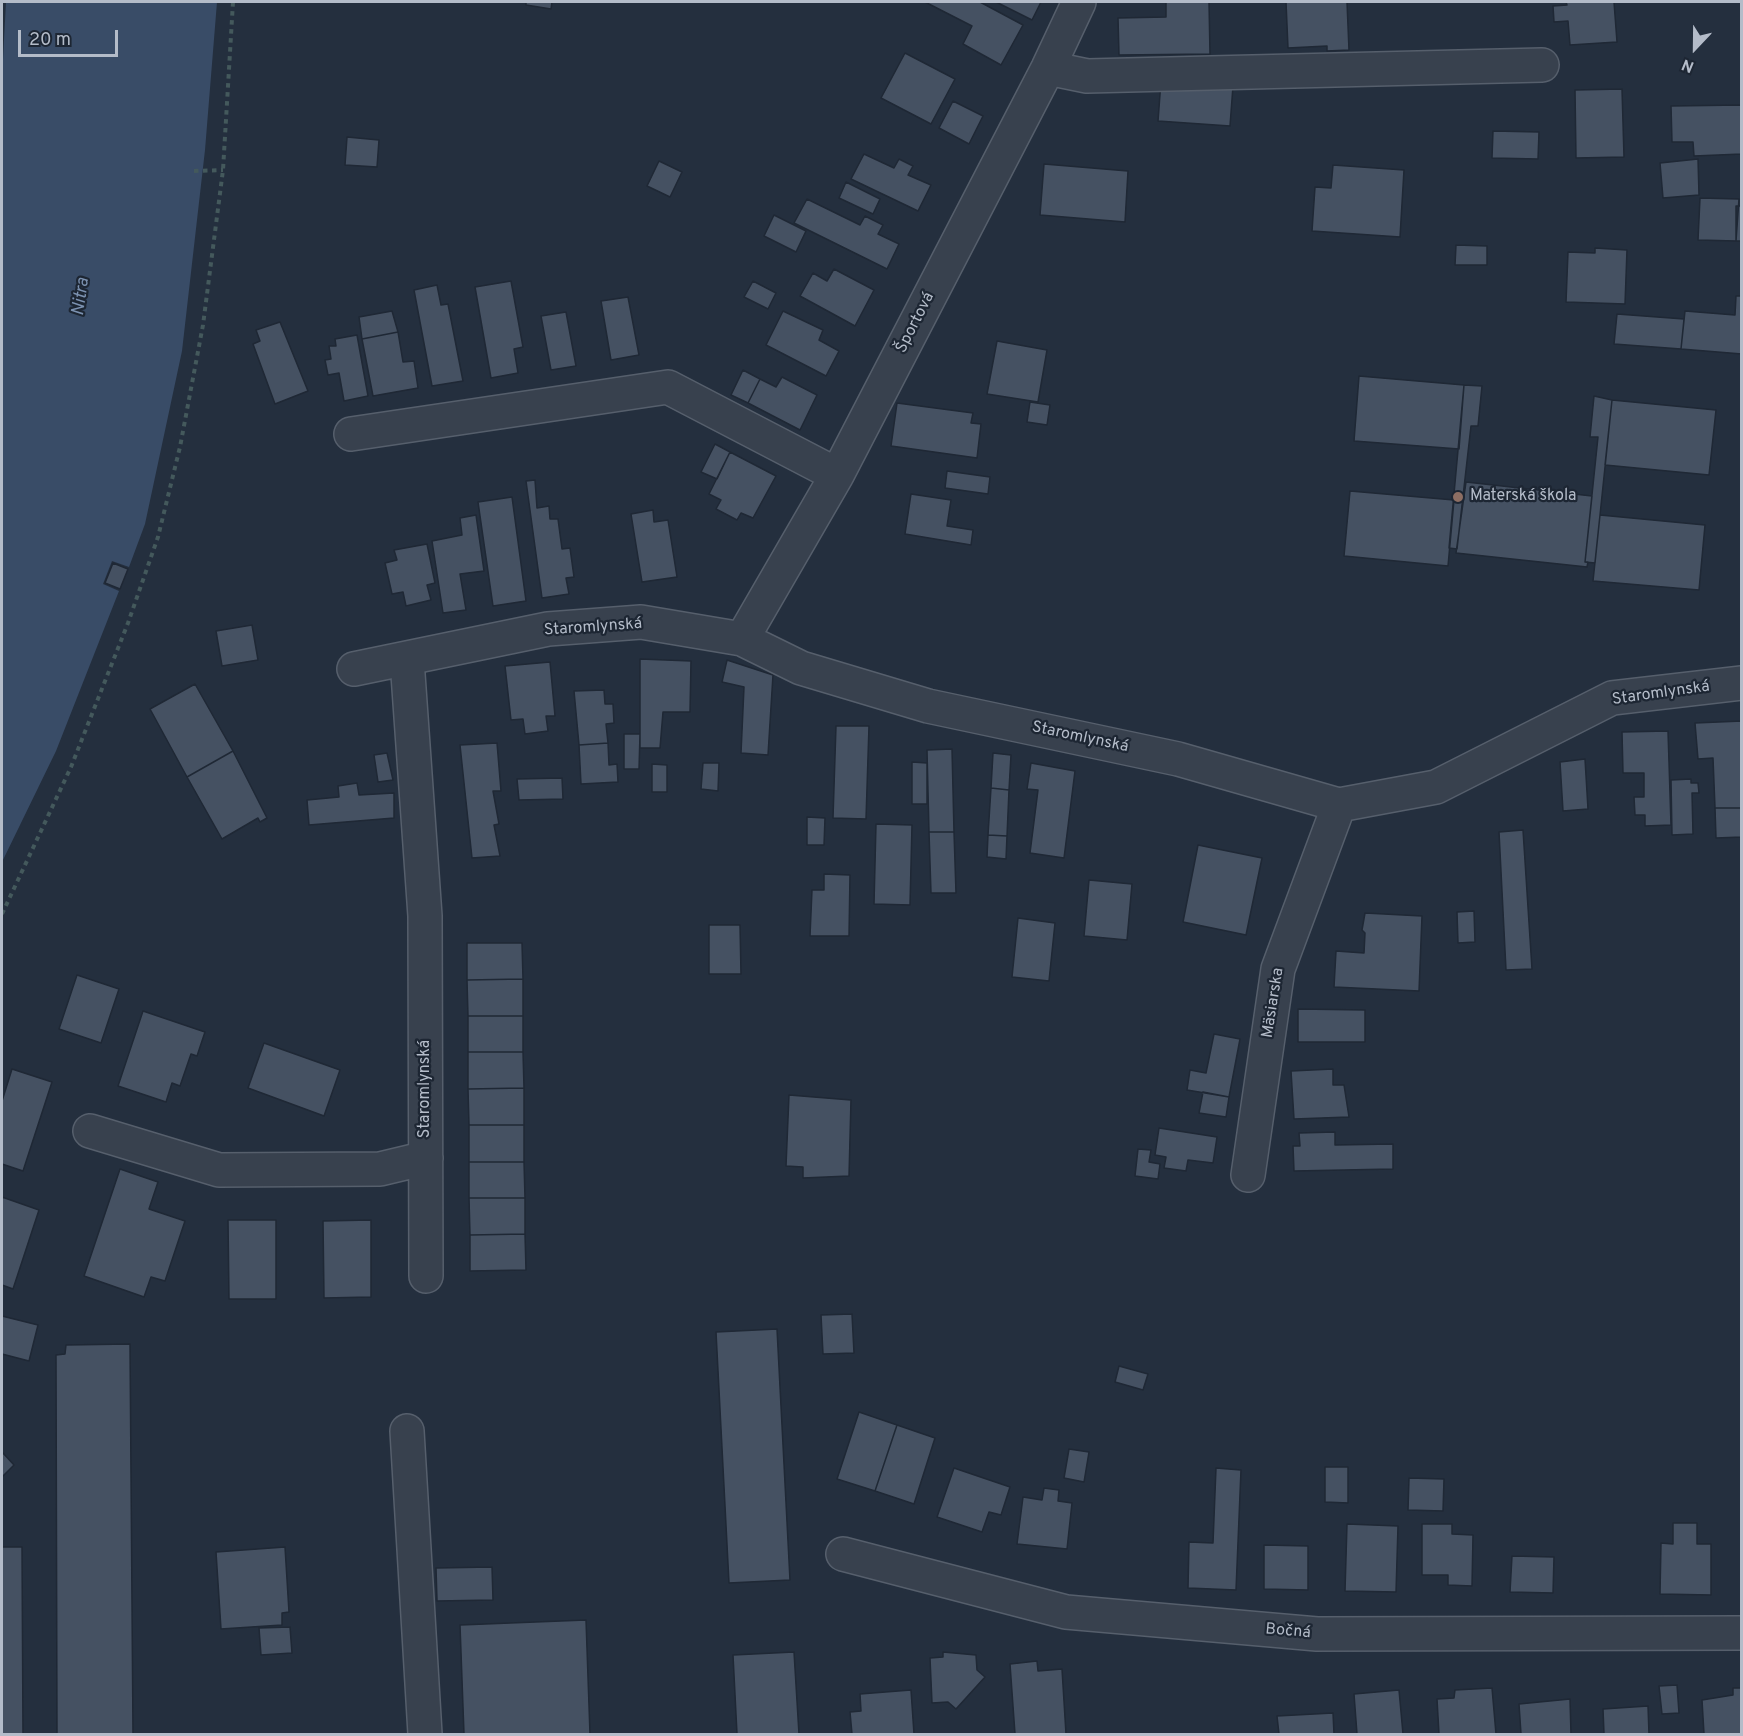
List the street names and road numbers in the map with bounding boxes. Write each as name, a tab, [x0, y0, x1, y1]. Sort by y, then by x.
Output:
street label: Športová	[893, 289, 939, 357]
street label: Staromlynská	[543, 615, 643, 641]
street label: Staromlynská	[1611, 678, 1711, 710]
street label: Staromlynská	[1030, 718, 1130, 758]
street label: Mäsiarska	[1259, 966, 1289, 1040]
street label: Staromlynská	[416, 1040, 436, 1138]
street label: Bočná	[1265, 1620, 1311, 1644]

